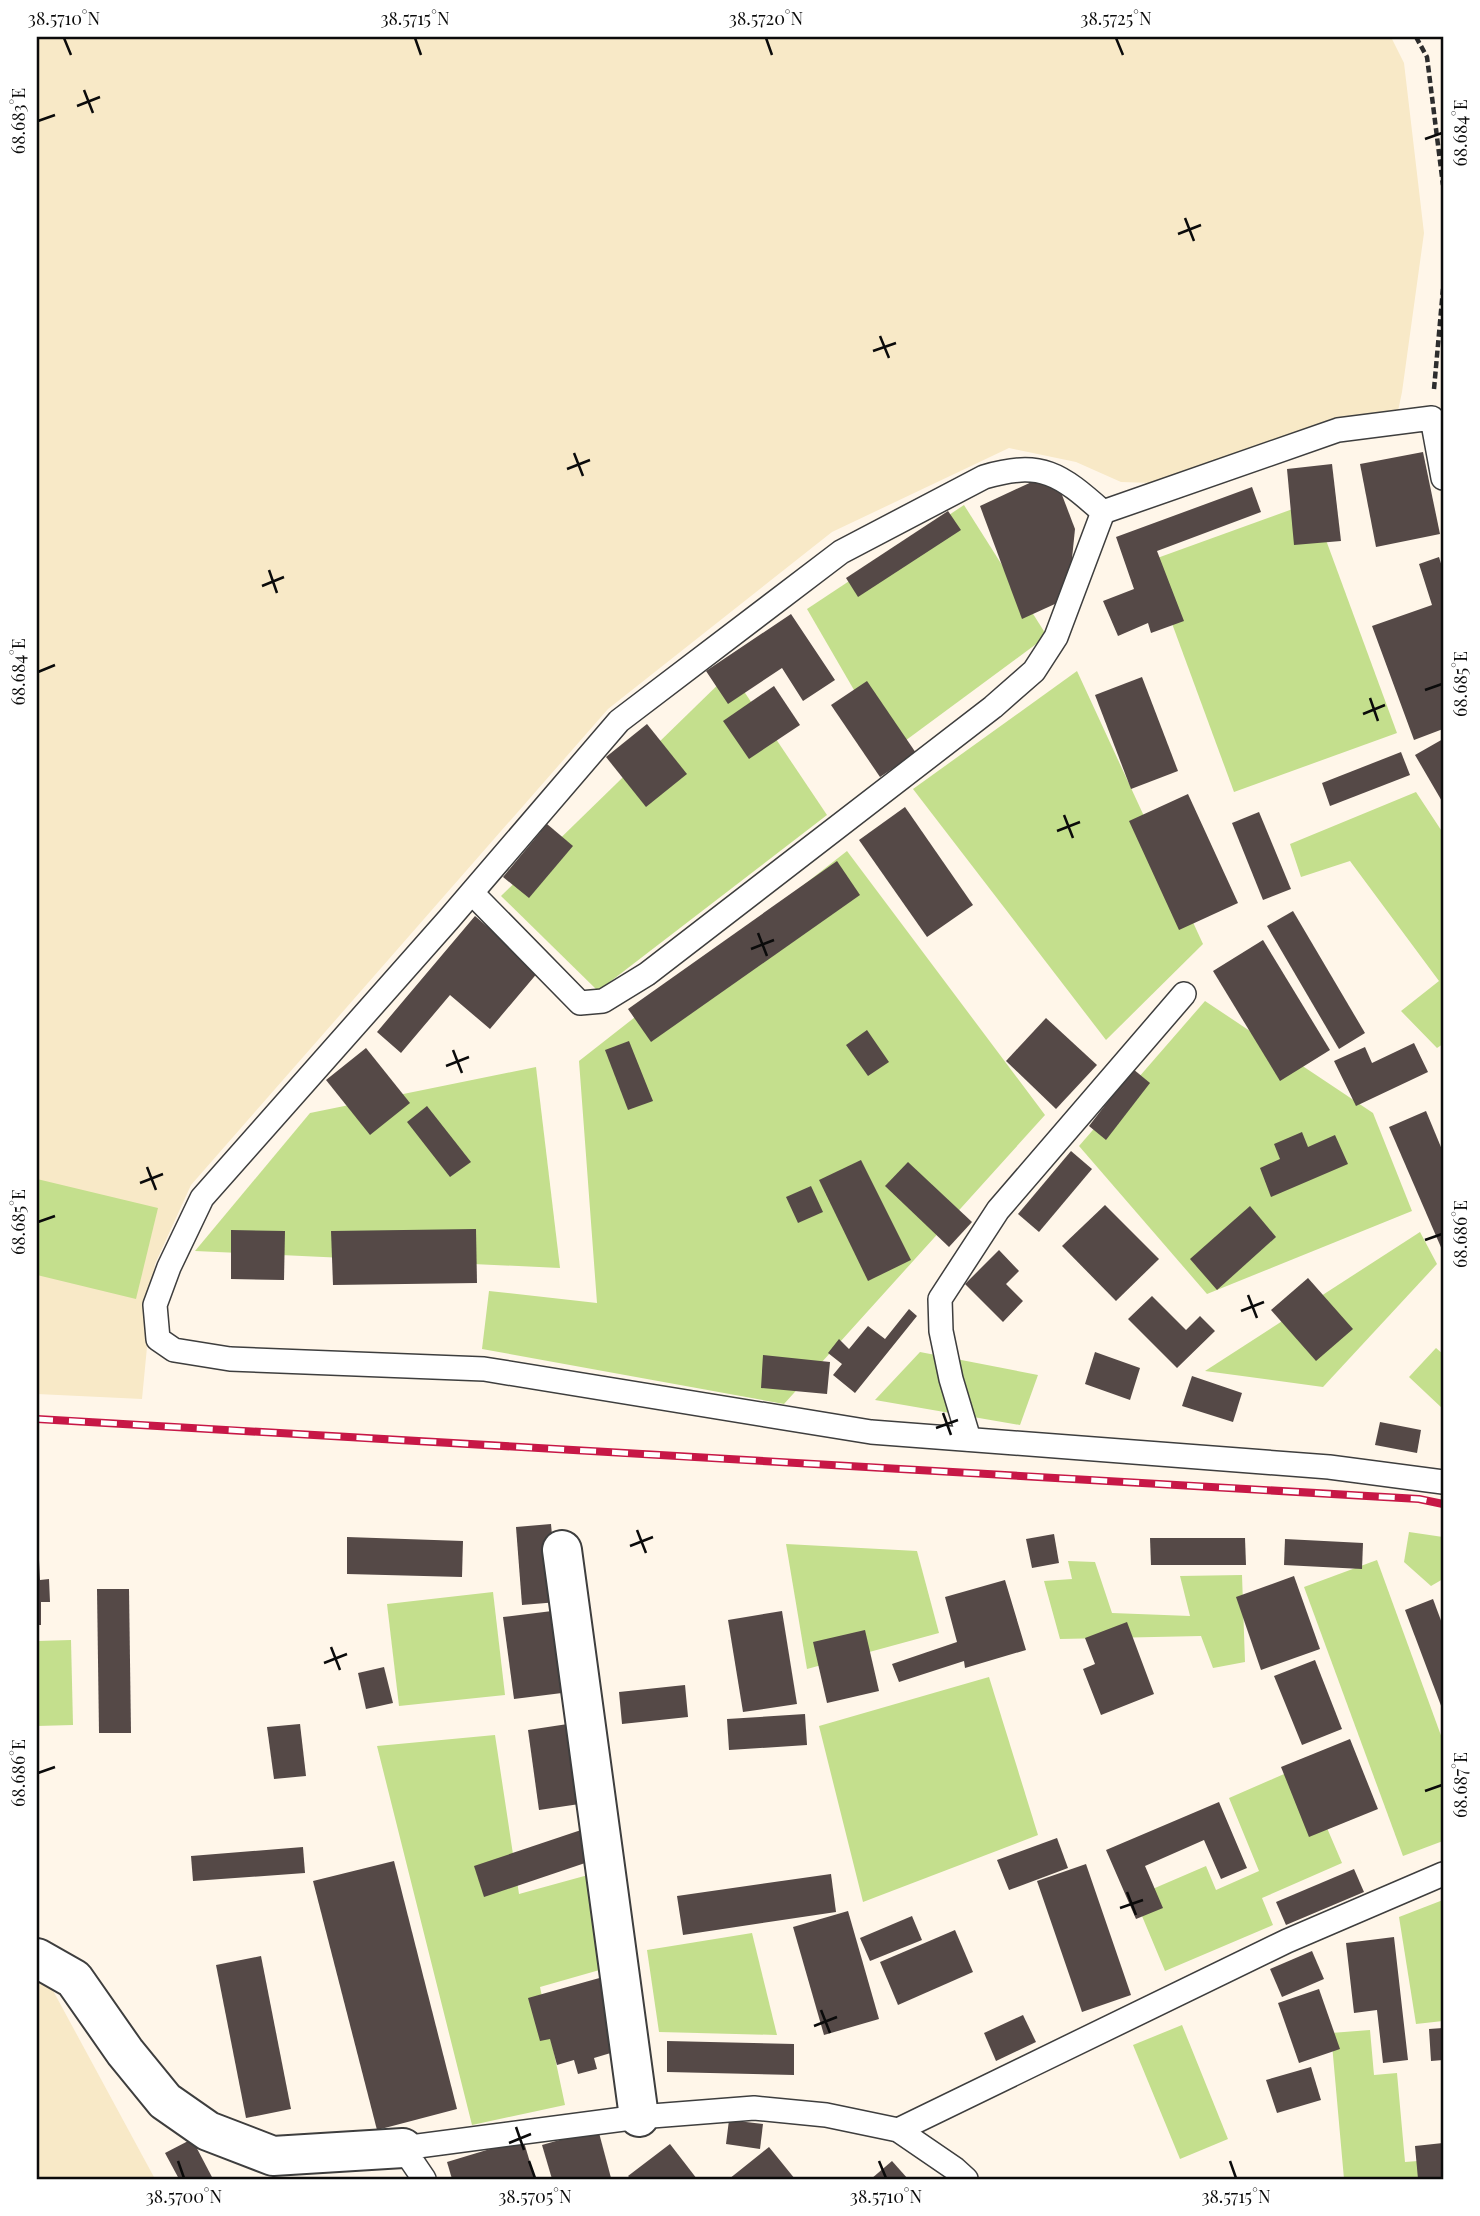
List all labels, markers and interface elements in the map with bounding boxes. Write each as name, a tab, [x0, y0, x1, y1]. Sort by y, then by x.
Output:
text: 38.5710°N	[28, 6, 100, 30]
text: 38.5715°N	[380, 6, 450, 30]
text: 38.5720°N	[729, 6, 803, 30]
text: 38.5725°N	[1080, 6, 1152, 30]
text: 68.683°E	[6, 88, 30, 154]
text: 68.684°E	[1448, 99, 1472, 167]
text: 68.684°E	[6, 638, 30, 706]
text: 68.685°E	[1448, 651, 1472, 717]
text: 68.685°E	[6, 1189, 30, 1255]
text: 68.686°E	[1448, 1200, 1472, 1268]
text: 68.686°E	[6, 1739, 30, 1807]
text: 68.687°E	[1448, 1752, 1472, 1818]
text: 38.5700°N	[146, 2184, 223, 2208]
text: 38.5705°N	[498, 2184, 572, 2208]
text: 38.5710°N	[850, 2184, 922, 2208]
text: 38.5715°N	[1201, 2184, 1271, 2208]

